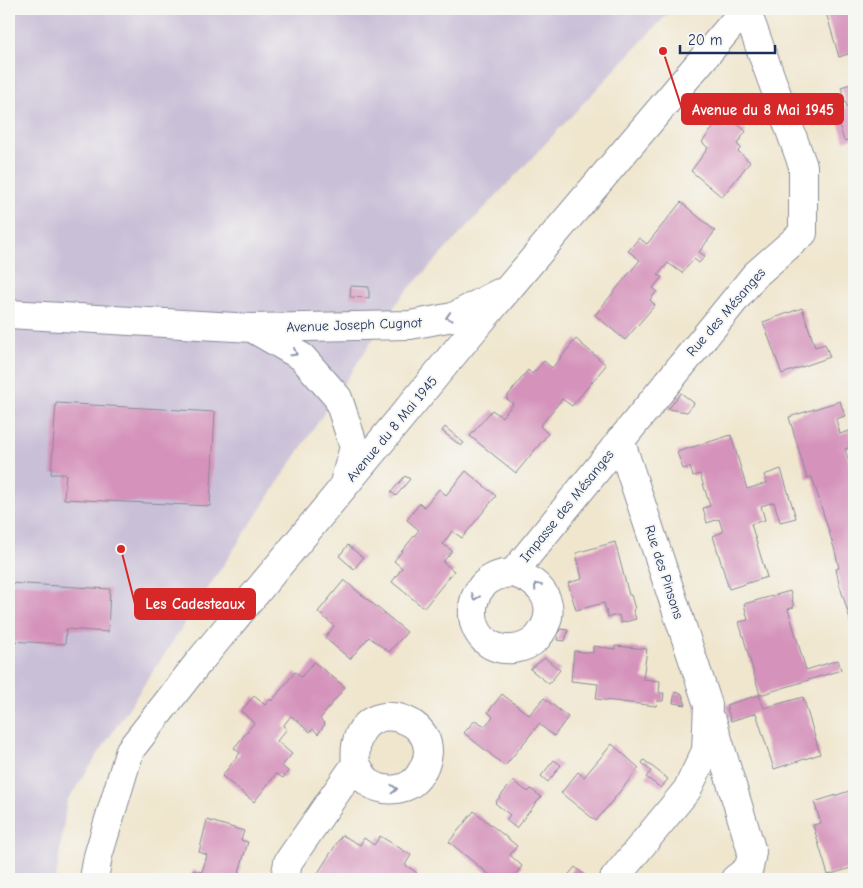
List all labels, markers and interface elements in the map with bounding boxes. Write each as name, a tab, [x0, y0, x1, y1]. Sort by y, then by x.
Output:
scale bar	[680, 22, 776, 54]
text: 20 m	[688, 31, 722, 49]
callout: Avenue du 8 Mai 1945	[682, 94, 843, 124]
text: Avenue du 8 Mai 1945	[692, 101, 834, 119]
street label: Rue des Mésanges	[683, 264, 769, 360]
one-way arrow	[446, 311, 454, 321]
street label: Avenue Joseph Cugnot	[286, 314, 423, 336]
one-way arrow	[289, 346, 298, 356]
street label: Avenue du 8 Mai 1945	[343, 373, 441, 485]
street label: Impasse des Mésanges	[516, 446, 618, 566]
street label: Rue des Pinsons	[641, 523, 687, 621]
one-way arrow	[534, 583, 543, 592]
callout: Les Cadesteaux	[135, 589, 255, 619]
one-way arrow	[471, 593, 481, 601]
text: Les Cadesteaux	[145, 595, 245, 613]
one-way arrow	[390, 784, 398, 794]

